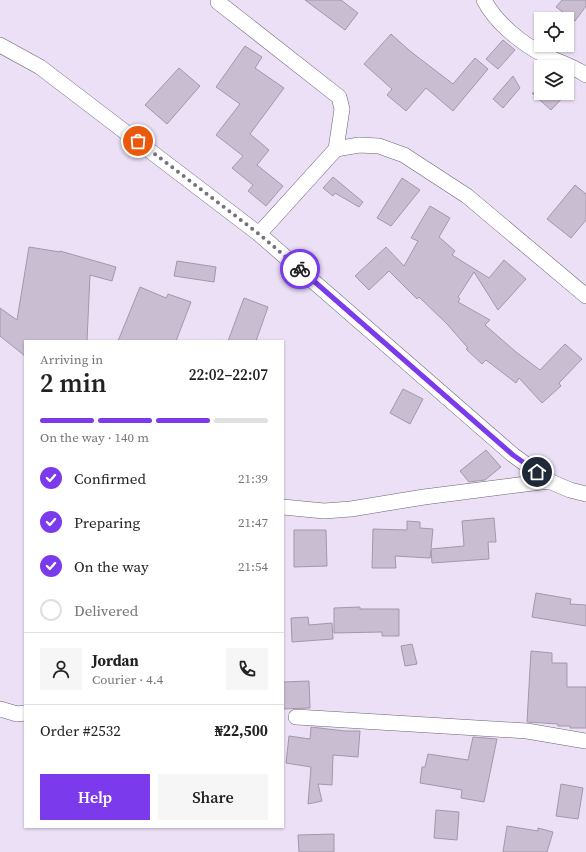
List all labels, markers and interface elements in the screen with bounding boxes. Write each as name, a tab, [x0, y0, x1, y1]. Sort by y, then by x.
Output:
map controls	[534, 12, 574, 100]
button: locate	[534, 12, 574, 52]
button: layers	[534, 60, 574, 100]
pin	[121, 124, 155, 158]
icon: bag	[127, 130, 149, 152]
courier	[280, 249, 320, 289]
icon: bike	[289, 258, 311, 280]
text: Arriving in	[40, 351, 103, 368]
text: 22:02–22:07	[189, 364, 268, 385]
text: 2 min	[40, 365, 107, 401]
text: On the way · 140 m	[40, 429, 149, 446]
pin	[520, 455, 554, 489]
icon: home	[526, 461, 548, 483]
icon: check	[40, 467, 62, 489]
text: Confirmed	[74, 468, 146, 489]
text: 21:39	[238, 470, 268, 487]
icon: check	[40, 511, 62, 533]
text: Preparing	[74, 512, 140, 533]
text: 21:47	[238, 514, 268, 531]
icon: check	[40, 555, 62, 577]
text: On the way	[74, 556, 149, 577]
text: 21:54	[238, 558, 268, 575]
text: Delivered	[74, 600, 138, 621]
button: person	[40, 648, 82, 690]
button: phone	[226, 648, 268, 690]
text: Jordan	[92, 650, 139, 671]
text: Courier · 4.4	[92, 671, 163, 688]
text: Order #2532	[40, 720, 121, 741]
text: ₦22,500	[215, 720, 268, 741]
button: Help	[40, 774, 150, 820]
button: Share	[158, 774, 268, 820]

